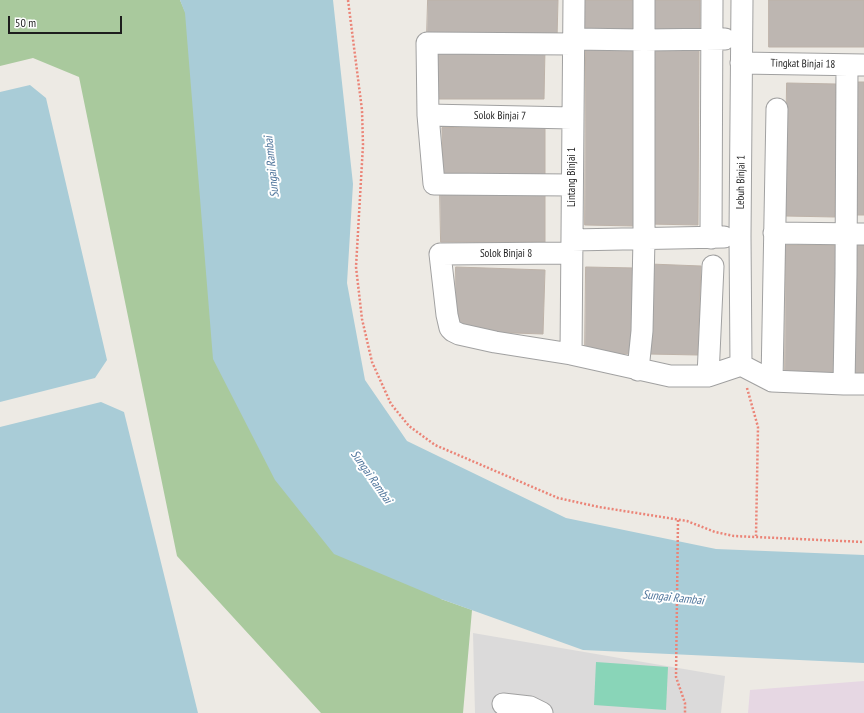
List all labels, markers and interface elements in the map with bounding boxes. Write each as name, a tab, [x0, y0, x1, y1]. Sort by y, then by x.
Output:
scale bar	[10, 8, 124, 34]
text: 50 m	[15, 15, 36, 30]
street label: Tingkat Binjai 18	[771, 57, 835, 71]
street label: Solok Binjai 7	[474, 109, 526, 123]
water label: Sungai Rambai	[262, 136, 282, 198]
street label: Lintang Binjai 1	[565, 147, 579, 207]
street label: Lebuh Binjai 1	[734, 155, 748, 209]
street label: Solok Binjai 8	[480, 247, 532, 261]
water label: Sungai Rambai	[347, 448, 395, 506]
water label: Sungai Rambai	[642, 588, 704, 608]

